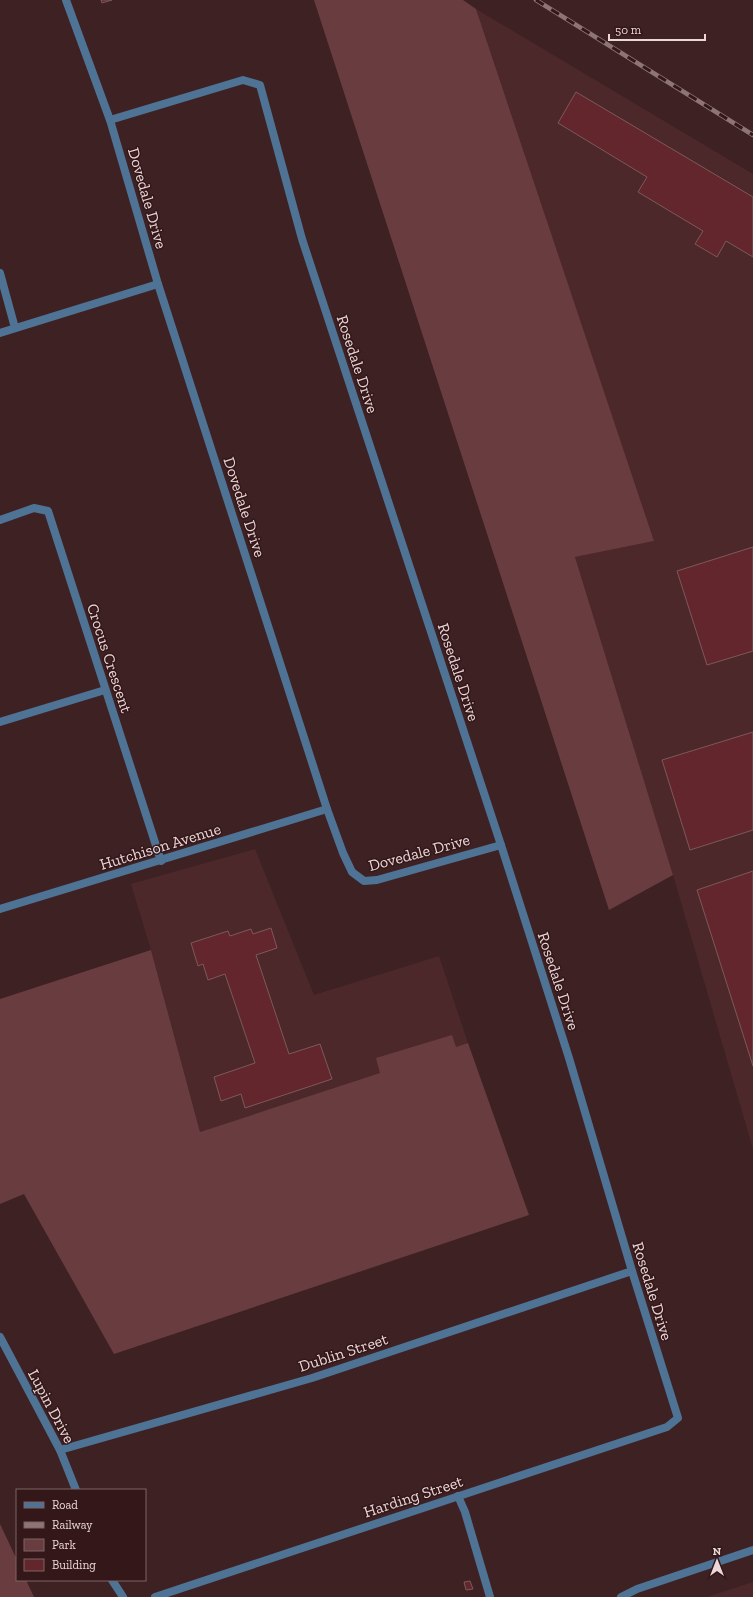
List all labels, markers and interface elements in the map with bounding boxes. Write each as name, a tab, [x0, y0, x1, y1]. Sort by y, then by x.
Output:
scale bar	[609, 16, 705, 42]
text: 50 m	[615, 23, 642, 37]
street label: Dovedale Drive	[124, 145, 171, 251]
street label: Rosedale Drive	[333, 313, 382, 416]
street label: Dovedale Drive	[219, 455, 270, 560]
street label: Crocus Crescent	[83, 601, 136, 715]
street label: Rosedale Drive	[434, 621, 483, 724]
street label: Hutchison Avenue	[97, 819, 223, 874]
street label: Dovedale Drive	[366, 830, 472, 875]
street label: Rosedale Drive	[534, 930, 583, 1033]
street label: Rosedale Drive	[629, 1240, 677, 1343]
street label: Dublin Street	[296, 1329, 390, 1376]
street label: Lupin Drive	[24, 1366, 79, 1447]
street label: Harding Street	[361, 1471, 465, 1521]
legend	[16, 1489, 146, 1581]
text: Road	[52, 1498, 78, 1512]
text: Railway	[52, 1518, 93, 1532]
text: Park	[52, 1538, 77, 1552]
north arrow	[697, 1541, 737, 1581]
text: N	[713, 1545, 722, 1558]
text: Building	[52, 1558, 96, 1572]

